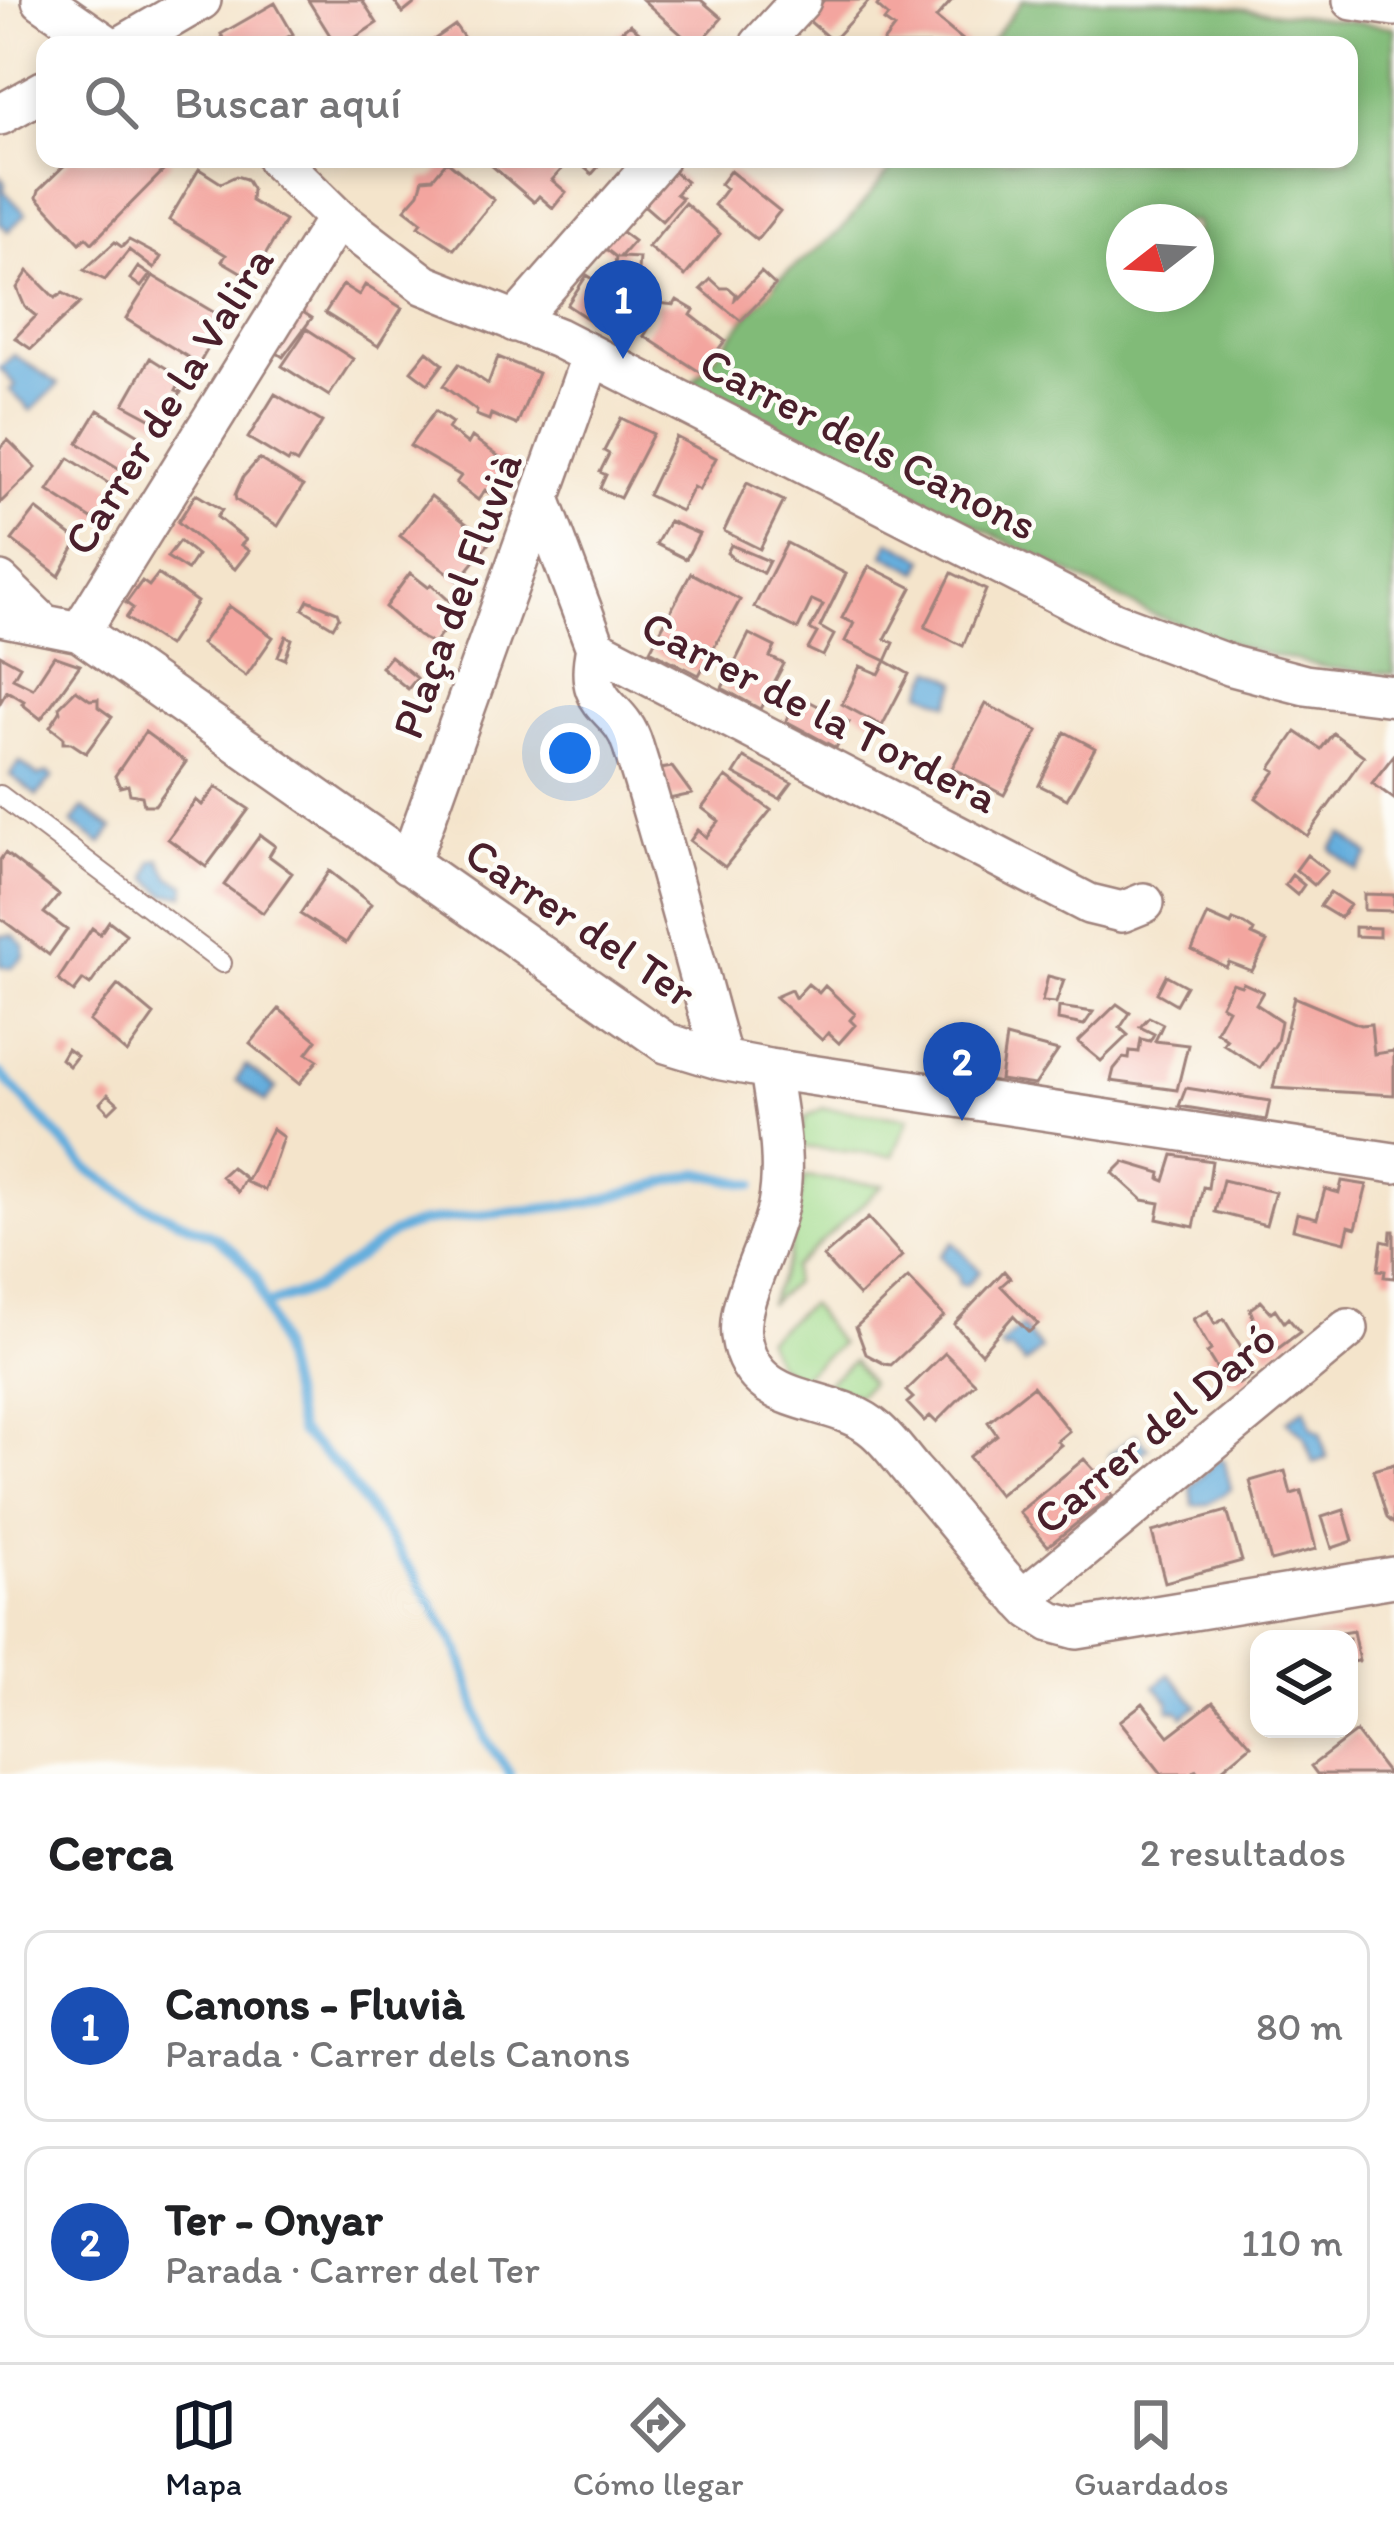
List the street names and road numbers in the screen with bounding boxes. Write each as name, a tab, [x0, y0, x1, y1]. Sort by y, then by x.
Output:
street label: Carrer de la Valira	[51, 236, 285, 564]
street label: Carrer dels Canons	[691, 335, 1047, 551]
street label: Plaça del Fluvià	[379, 445, 533, 745]
street label: Carrer de la Tordera	[633, 598, 1007, 824]
street label: Carrer del Ter	[456, 825, 707, 1019]
street label: Carrer del Daró	[1022, 1311, 1286, 1545]

